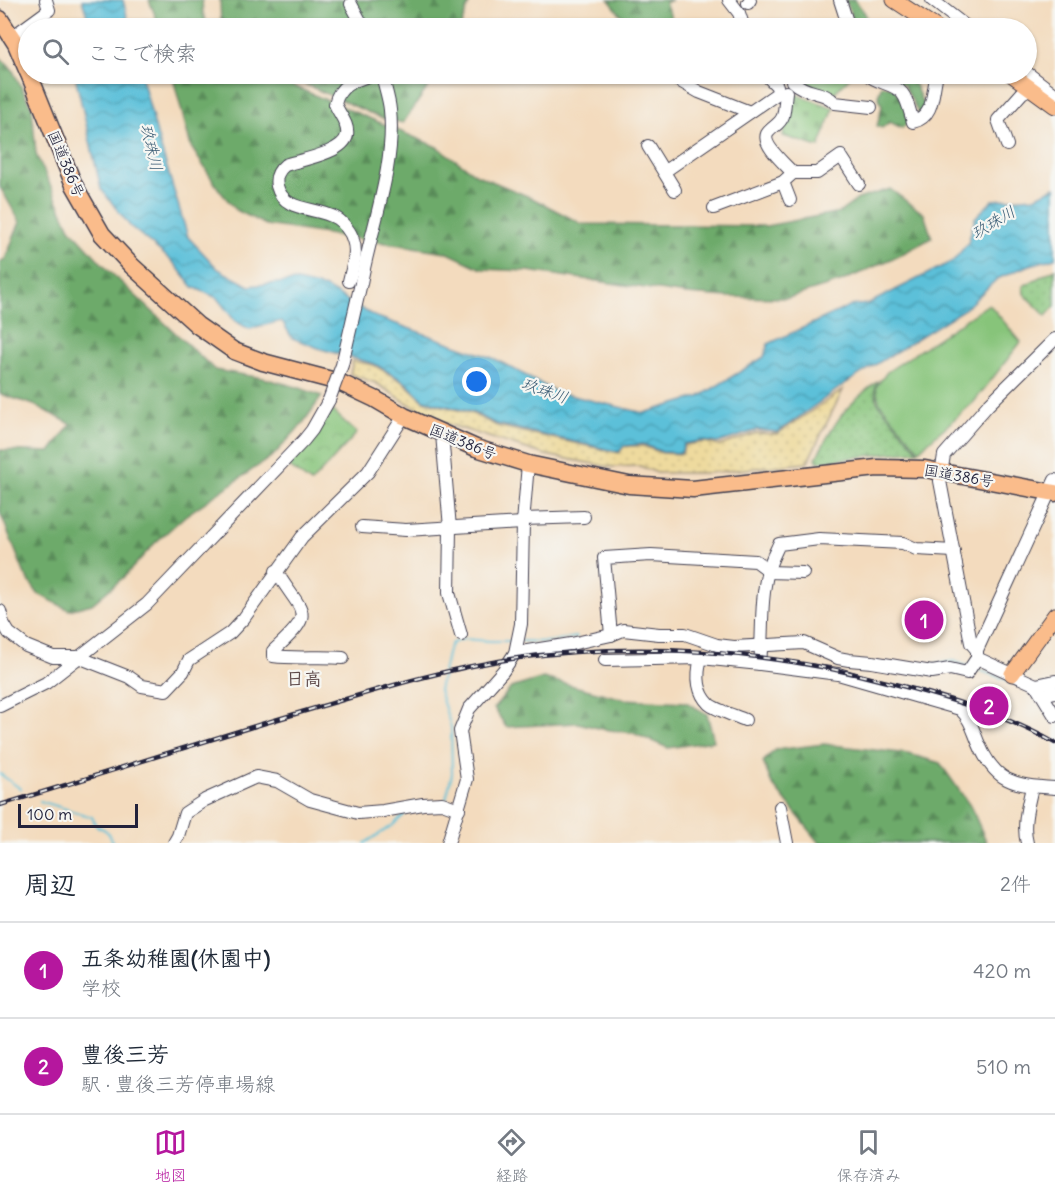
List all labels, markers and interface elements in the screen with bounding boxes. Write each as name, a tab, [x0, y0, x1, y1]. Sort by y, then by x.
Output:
search box	[18, 18, 1037, 84]
icon: search	[39, 35, 72, 68]
text: ここで検索	[87, 39, 197, 67]
water label: 玖珠川	[137, 121, 167, 173]
street label: 国道386号	[44, 127, 89, 200]
water label: 玖珠川	[967, 201, 1019, 243]
your location	[462, 367, 491, 396]
water label: 玖珠川	[519, 373, 571, 407]
street label: 国道386号	[427, 419, 500, 464]
street label: 国道386号	[923, 460, 996, 491]
pin: 1	[904, 598, 944, 642]
district label: 日高	[286, 667, 322, 690]
pin: 2	[970, 684, 1008, 728]
scale bar	[18, 801, 138, 828]
text: 100 m	[27, 804, 72, 824]
text: 周辺	[24, 868, 76, 901]
text: 2件	[1000, 871, 1031, 896]
text: 五条幼稚園(休園中)	[81, 944, 270, 972]
text: 1	[40, 958, 47, 983]
text: 420 m	[973, 958, 1031, 983]
text: 学校	[81, 975, 121, 1000]
text: 豊後三芳	[81, 1040, 169, 1068]
text: 2	[38, 1054, 49, 1079]
text: 510 m	[976, 1054, 1031, 1079]
text: 駅 · 豊後三芳停車場線	[81, 1071, 275, 1096]
tab: 地図	[154, 1126, 187, 1186]
tab: 経路	[495, 1126, 528, 1186]
tab: 保存済み	[837, 1126, 901, 1186]

